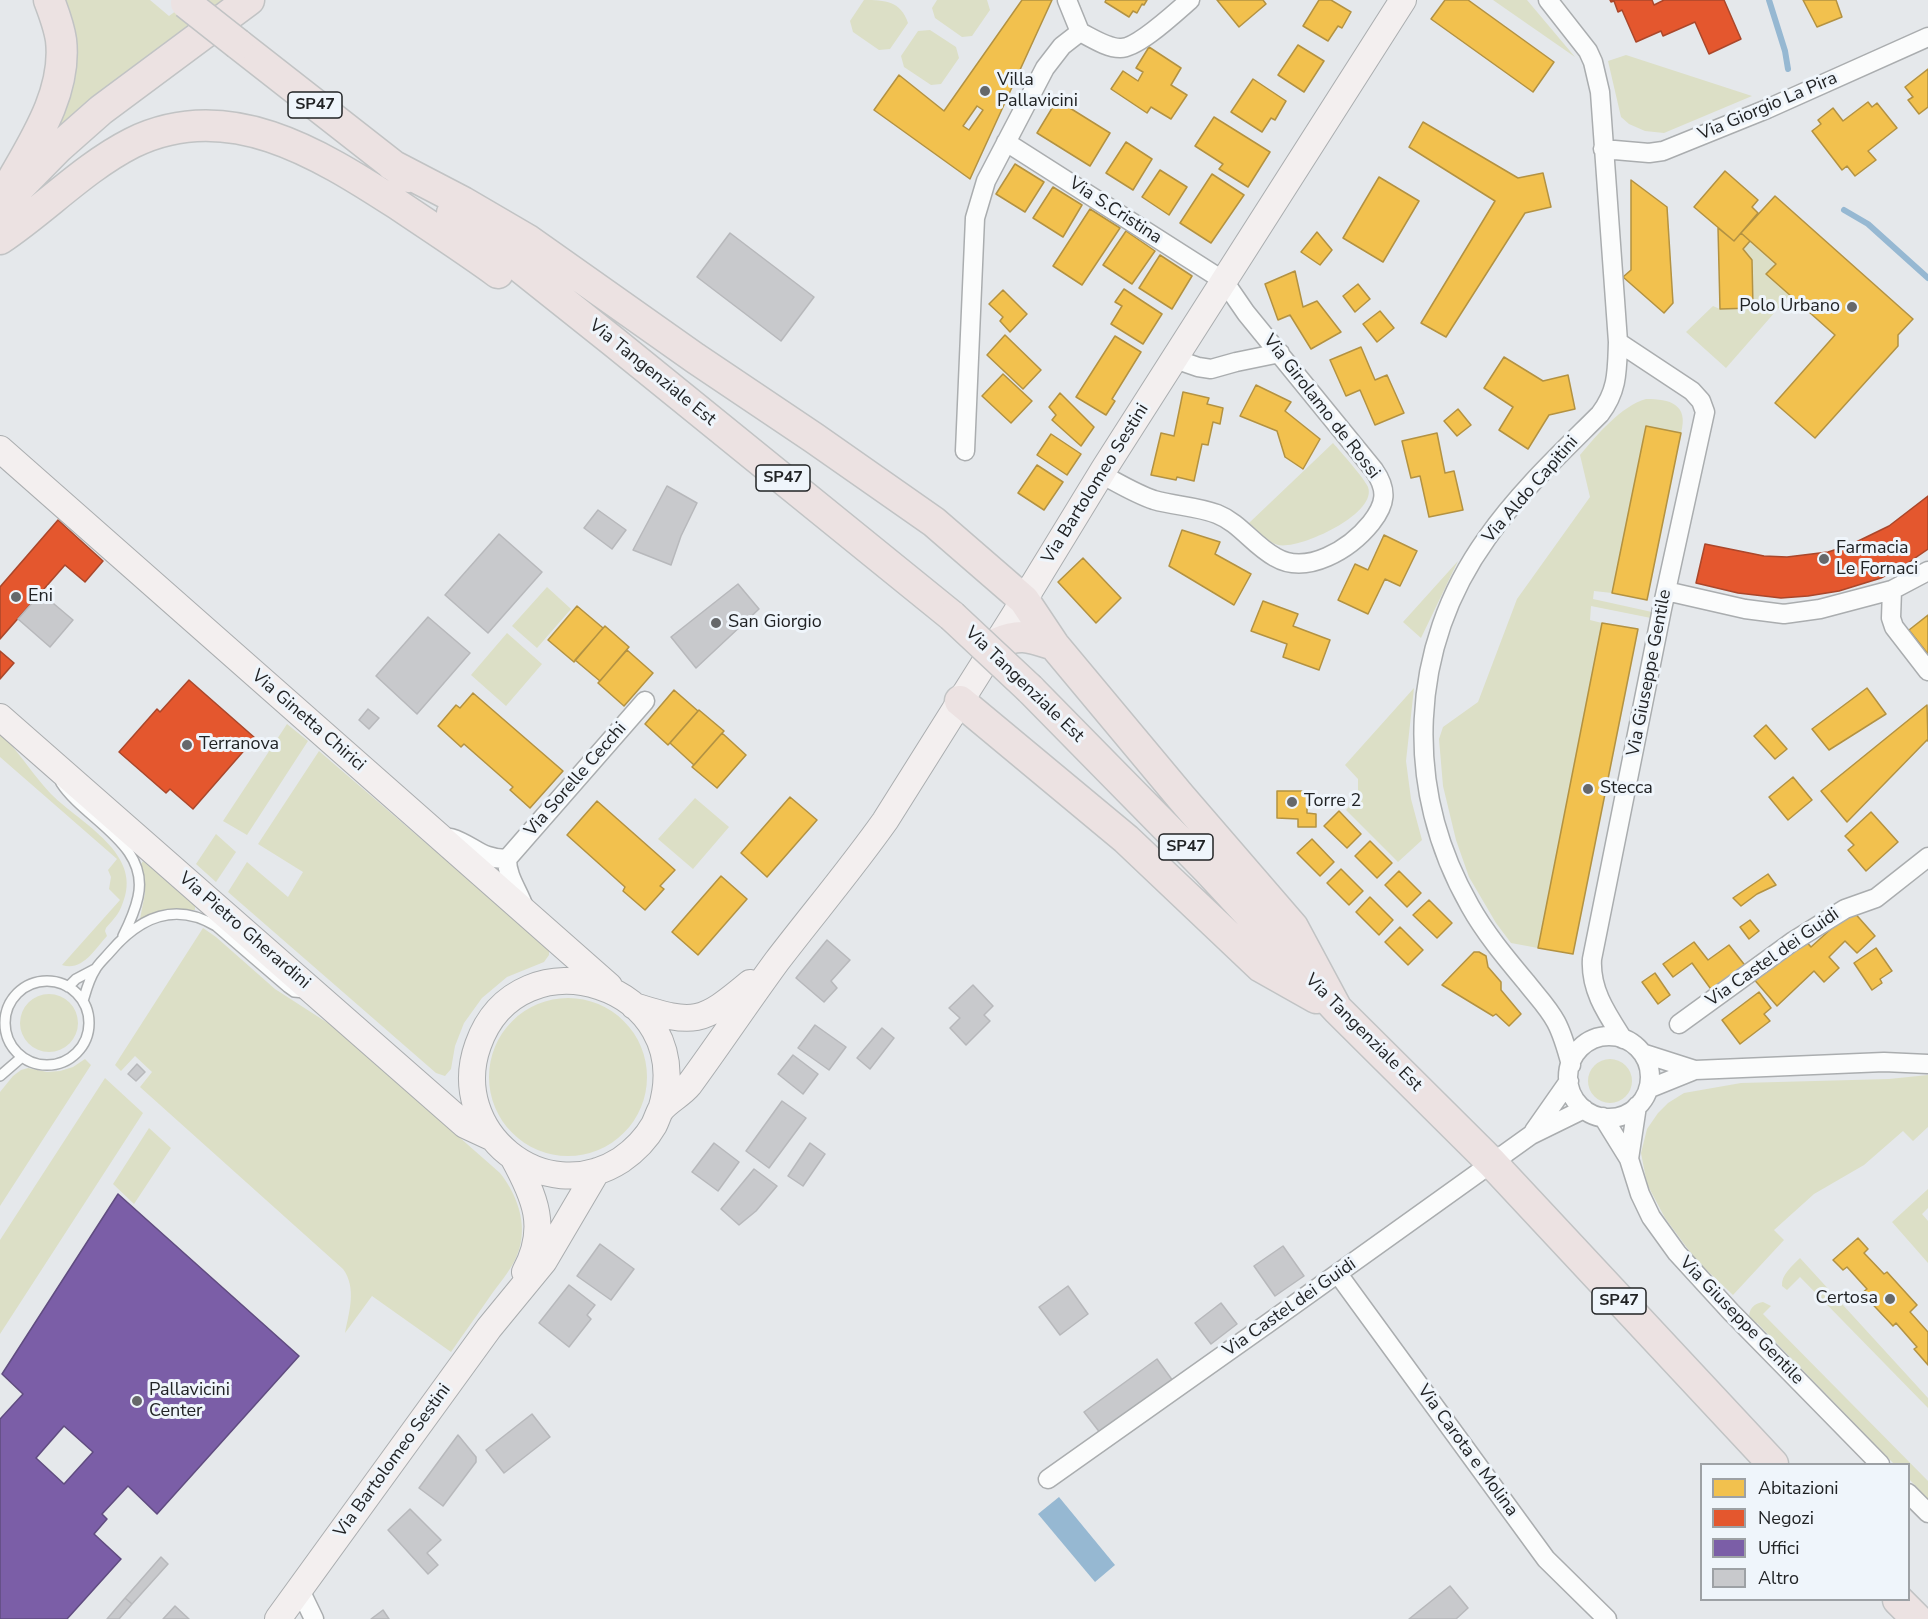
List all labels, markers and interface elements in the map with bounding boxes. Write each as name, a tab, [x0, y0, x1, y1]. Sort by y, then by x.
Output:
street label: Via Giorgio La Pira	[1695, 68, 1841, 146]
place label: Villa Pallavicini	[997, 70, 1078, 112]
marker: Villa Pallavicini	[978, 84, 992, 98]
road number: SP47	[288, 92, 342, 118]
street label: Via S.Cristina	[1064, 173, 1166, 249]
place label: Polo Urbano	[1739, 296, 1840, 318]
marker: Polo Urbano	[1845, 300, 1859, 314]
street label: Via Tangenziale Est	[584, 315, 720, 431]
street label: Via Girolamo de Rossi	[1258, 331, 1384, 483]
street label: Via Bartolomeo Sestini	[1038, 400, 1154, 568]
street label: Via Aldo Capitini	[1479, 432, 1583, 548]
road number: SP47	[756, 465, 810, 491]
place label: Farmacia Le Fornaci	[1836, 538, 1918, 580]
marker: Farmacia Le Fornaci	[1817, 552, 1831, 566]
place label: Eni	[28, 586, 53, 608]
street label: Via Giuseppe Gentile	[1623, 588, 1677, 758]
marker: Eni	[9, 590, 23, 604]
place label: San Giorgio	[728, 612, 822, 634]
marker: San Giorgio	[709, 616, 723, 630]
street label: Via Tangenziale Est	[960, 623, 1088, 747]
street label: Via Ginetta Chirici	[247, 666, 369, 776]
street label: Via Sorelle Cecchi	[520, 718, 632, 842]
place label: Terranova	[199, 734, 279, 756]
marker: Terranova	[180, 738, 194, 752]
place label: Stecca	[1600, 778, 1653, 800]
marker: Stecca	[1581, 782, 1595, 796]
place label: Torre 2	[1304, 791, 1361, 813]
marker: Torre 2	[1285, 795, 1299, 809]
road number: SP47	[1159, 834, 1213, 860]
street label: Via Pietro Gherardini	[174, 868, 314, 994]
street label: Via Castel dei Guidi	[1702, 904, 1844, 1012]
street label: Via Tangenziale Est	[1300, 970, 1426, 1096]
street label: Via Giuseppe Gentile	[1674, 1252, 1808, 1390]
street label: Via Castel dei Guidi	[1219, 1254, 1361, 1362]
road number: SP47	[1592, 1288, 1646, 1314]
place label: Certosa	[1816, 1288, 1878, 1310]
marker: Certosa	[1883, 1292, 1897, 1306]
place label: Pallavicini Center	[149, 1380, 230, 1422]
street label: Via Bartolomeo Sestini	[330, 1380, 456, 1542]
street label: Via Carota e Molina	[1412, 1381, 1522, 1521]
marker: Pallavicini Center	[130, 1394, 144, 1408]
legend	[1700, 1463, 1910, 1601]
text: Abitazioni	[1758, 1476, 1839, 1500]
text: Negozi	[1758, 1506, 1814, 1530]
text: Uffici	[1758, 1536, 1799, 1560]
text: Altro	[1758, 1566, 1799, 1590]

